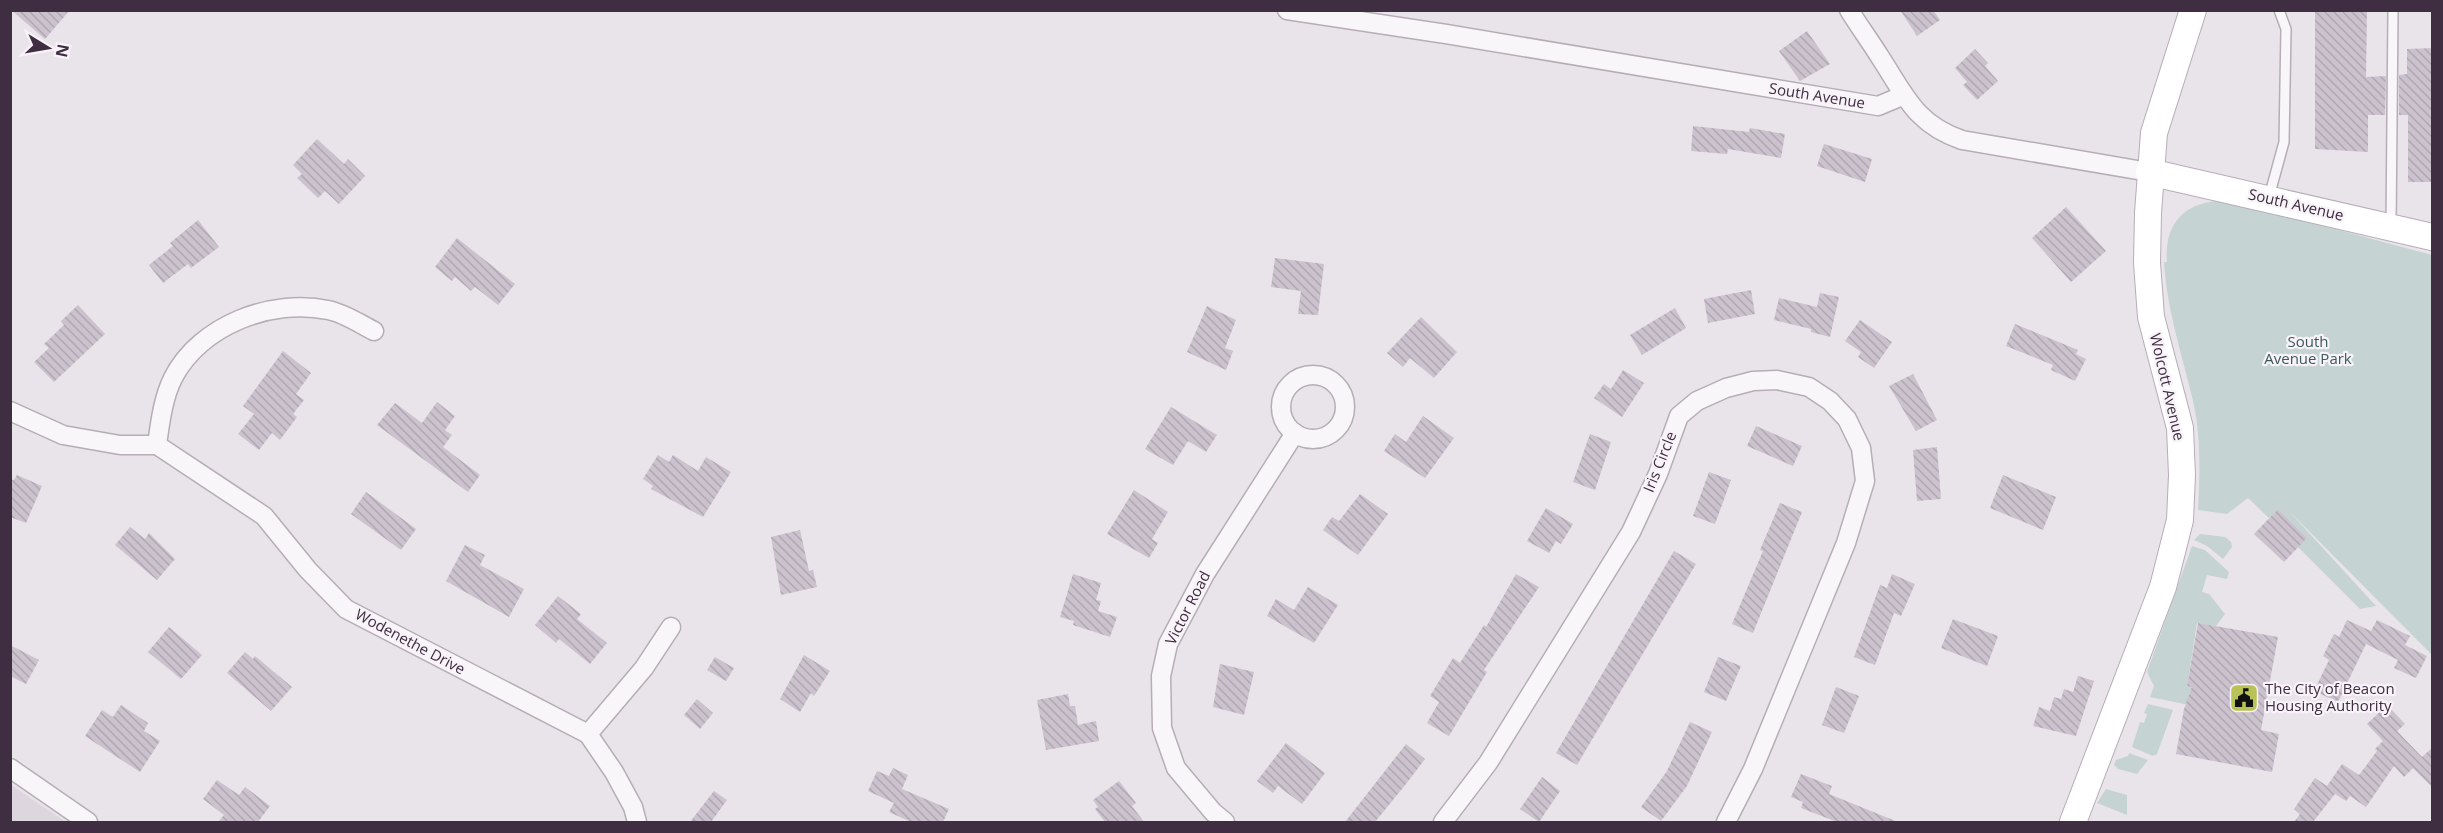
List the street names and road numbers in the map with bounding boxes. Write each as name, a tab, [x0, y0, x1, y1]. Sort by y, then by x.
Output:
street label: South Avenue	[1768, 78, 1867, 112]
street label: South Avenue	[2247, 183, 2346, 225]
street label: Wolcott Avenue	[2146, 331, 2190, 442]
street label: Iris Circle	[1638, 428, 1680, 495]
street label: Victor Road	[1160, 567, 1214, 648]
street label: Wodenethe Drive	[352, 604, 469, 679]

